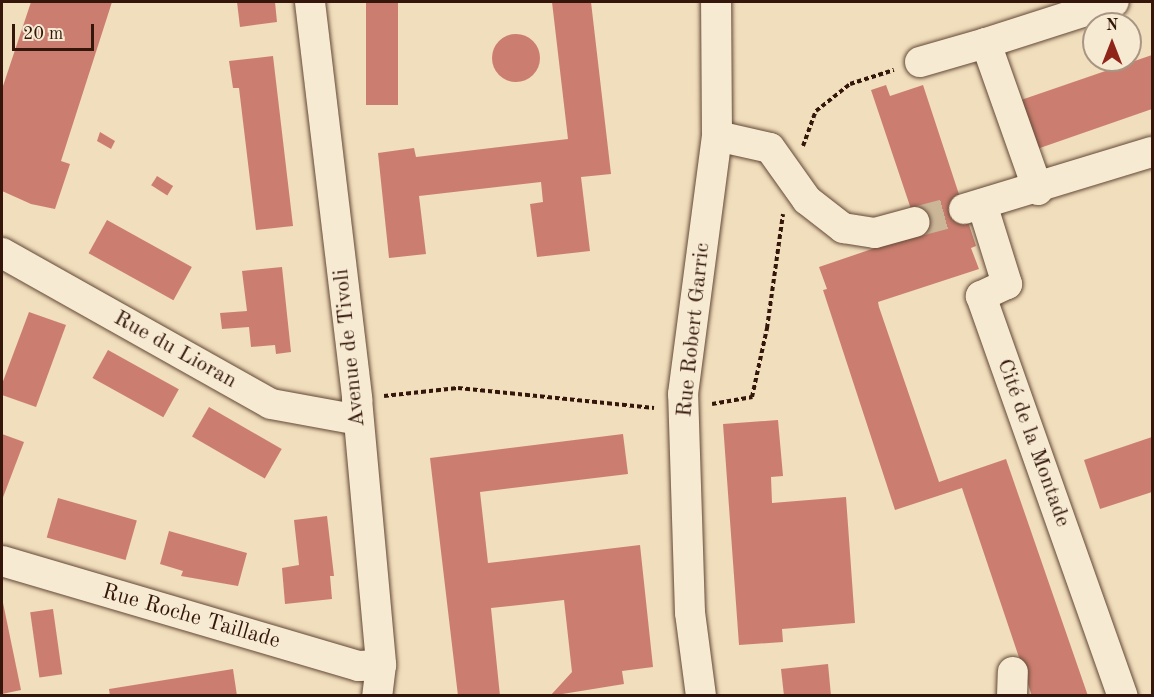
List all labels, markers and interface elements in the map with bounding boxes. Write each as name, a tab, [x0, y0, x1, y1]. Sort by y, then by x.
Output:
scale bar	[15, 12, 98, 50]
north arrow	[1082, 12, 1142, 72]
text: N	[1106, 18, 1118, 34]
text: 20 m	[23, 25, 63, 43]
street label: Rue Robert Garric	[672, 242, 716, 418]
street label: Avenue de Tivoli	[329, 268, 371, 428]
street label: Rue du Lioran	[109, 305, 241, 395]
street label: Cité de la Montade	[990, 355, 1076, 531]
street label: Rue Roche Taillade	[99, 579, 283, 655]

